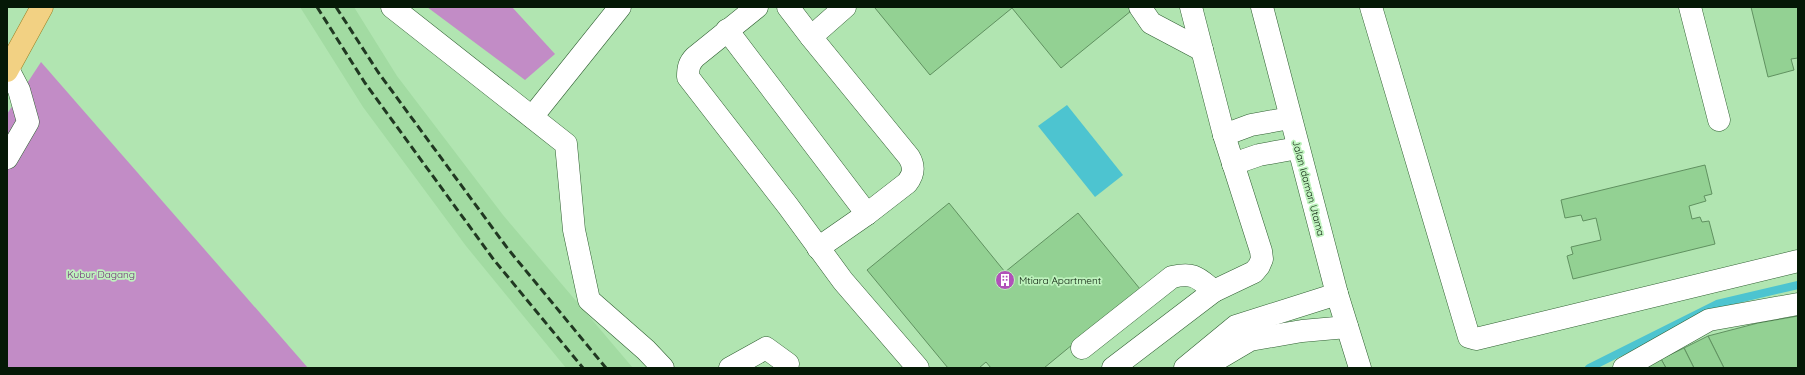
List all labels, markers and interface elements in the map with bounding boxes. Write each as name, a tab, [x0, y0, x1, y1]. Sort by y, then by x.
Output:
street label: Jalan Idaman Utama	[1289, 139, 1328, 237]
park label: Kubur Dagang	[67, 268, 135, 281]
building icon: Mtiara Apartment	[994, 269, 1016, 291]
place label: Mtiara Apartment	[1019, 274, 1102, 287]

